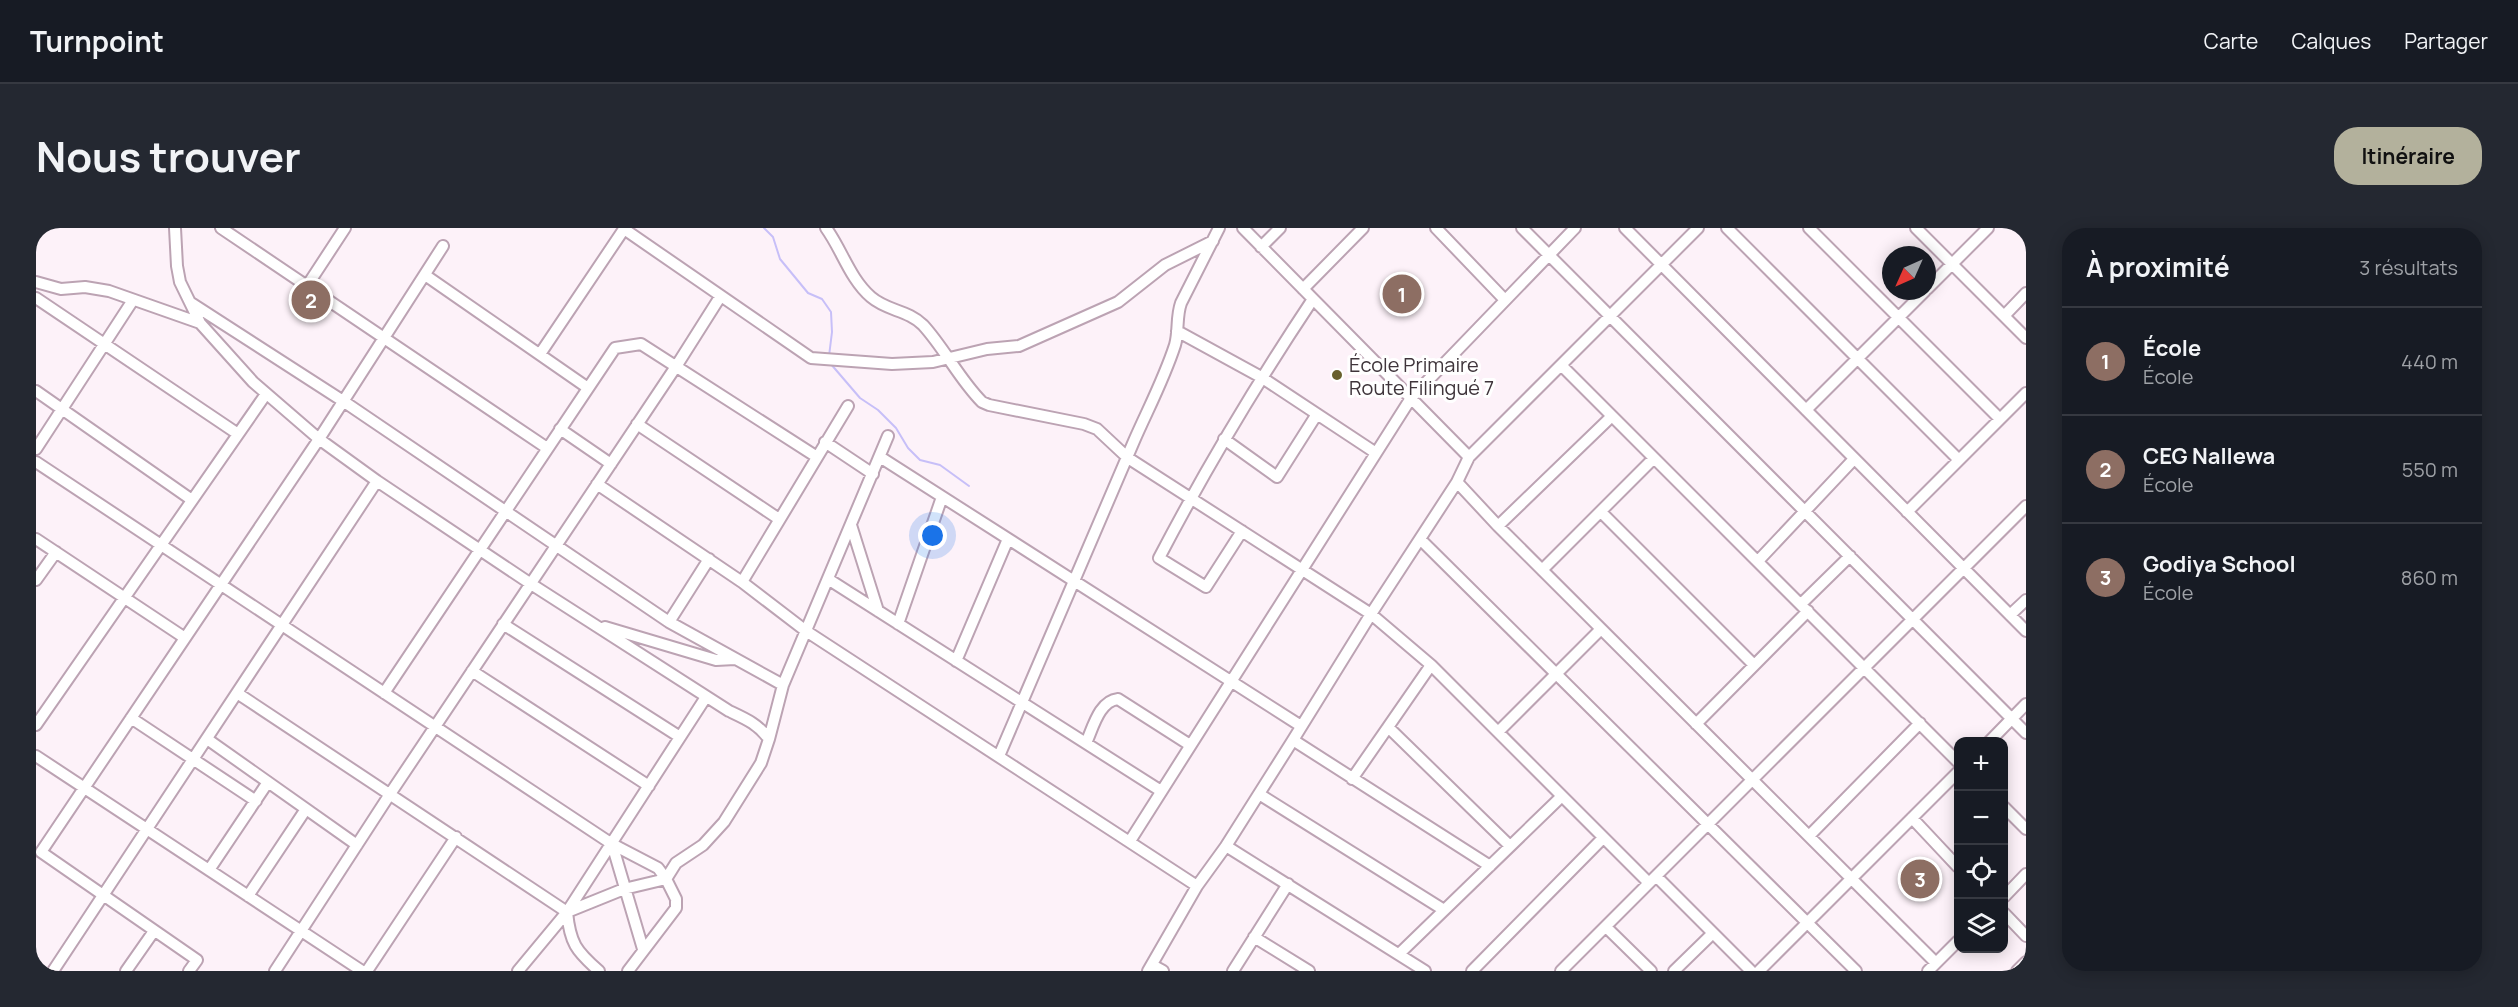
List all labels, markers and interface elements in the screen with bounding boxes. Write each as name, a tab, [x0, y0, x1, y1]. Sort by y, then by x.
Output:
text: Turnpoint	[30, 22, 164, 60]
text: Carte	[2204, 27, 2258, 55]
text: Calques	[2291, 27, 2371, 55]
text: Partager	[2404, 27, 2488, 55]
text: Nous trouver	[36, 127, 301, 185]
button: Itinéraire	[2334, 127, 2482, 185]
north arrow	[1882, 246, 1936, 300]
text: À proximité	[2086, 249, 2230, 285]
text: 3 résultats	[2359, 254, 2458, 281]
pin: 1	[1382, 272, 1422, 316]
pin: 2	[292, 278, 330, 322]
text: École	[2143, 333, 2201, 363]
text: 1	[2101, 348, 2110, 375]
text: 440 m	[2401, 348, 2458, 375]
place label: École Primaire Route Filingué 7	[1349, 351, 1494, 401]
text: École	[2143, 363, 2193, 390]
marker: École Primaire Route Filingué 7	[1330, 368, 1344, 382]
text: CEG Nallewa	[2143, 441, 2275, 471]
text: 2	[2100, 456, 2111, 483]
text: 550 m	[2402, 456, 2458, 483]
text: École	[2143, 471, 2193, 498]
your location	[918, 521, 947, 550]
text: Godiya School	[2143, 549, 2296, 579]
text: 3	[2100, 564, 2111, 591]
text: 860 m	[2401, 564, 2458, 591]
text: École	[2143, 579, 2193, 606]
map controls	[1954, 737, 2008, 953]
button: +	[1954, 737, 2008, 791]
button: −	[1954, 791, 2008, 845]
button: locate	[1954, 845, 2008, 899]
pin: 3	[1900, 856, 1940, 902]
button: layers	[1954, 899, 2008, 953]

